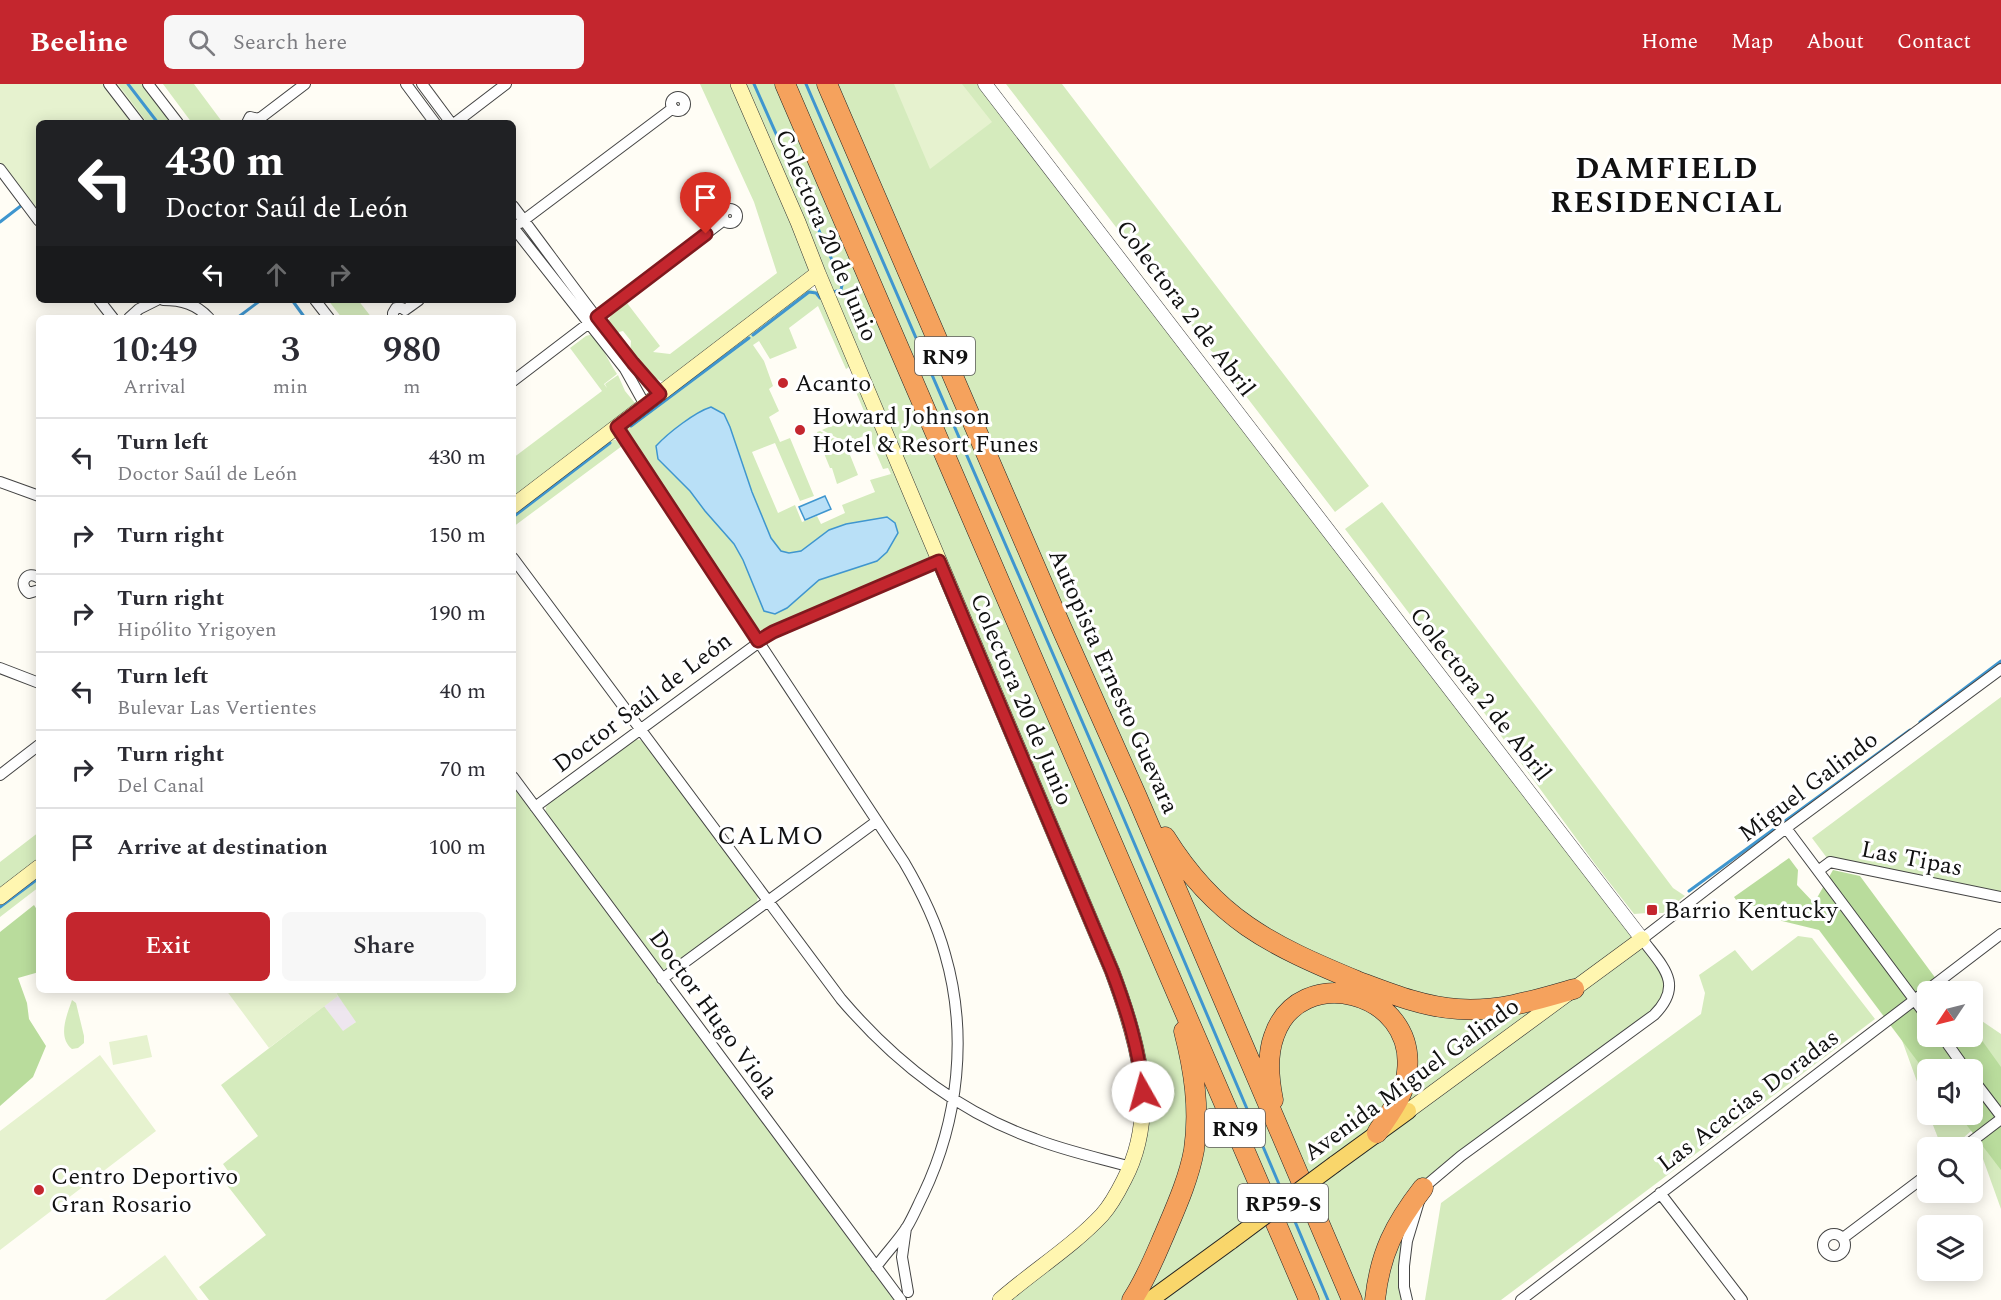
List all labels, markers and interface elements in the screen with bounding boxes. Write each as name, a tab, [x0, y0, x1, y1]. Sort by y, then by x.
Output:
search box	[164, 15, 584, 69]
text: Beeline	[30, 21, 128, 64]
icon: search	[185, 26, 218, 59]
text: Search here	[233, 26, 347, 59]
text: Home	[1641, 26, 1698, 58]
text: Map	[1731, 26, 1773, 58]
text: About	[1806, 26, 1864, 58]
text: Contact	[1897, 26, 1971, 58]
street label: Colectora 20 de Junio	[765, 124, 887, 347]
text: 430 m	[165, 131, 284, 194]
icon: left	[66, 144, 144, 222]
district label: DAMFIELD RESIDENCIAL	[1550, 146, 1784, 226]
pin	[680, 172, 731, 234]
icon: arrive	[689, 181, 722, 214]
text: Doctor Saúl de León	[165, 188, 408, 230]
street label: Colectora 2 de Abril	[1107, 212, 1264, 405]
icon: left	[197, 258, 230, 291]
icon: ahead	[260, 258, 293, 291]
icon: right	[323, 258, 356, 291]
text: 10:49	[111, 323, 198, 378]
text: 3	[281, 323, 300, 378]
text: 980	[383, 323, 441, 378]
road number: RN9	[915, 337, 975, 375]
place label: Acanto	[795, 366, 871, 402]
text: Arrival	[123, 372, 186, 402]
text: min	[273, 372, 308, 402]
text: m	[403, 372, 421, 402]
marker: Acanto	[776, 376, 790, 390]
place label: Howard Johnson Hotel & Resort Funes	[812, 399, 1039, 463]
marker: Howard Johnson Hotel & Resort Funes	[793, 423, 807, 437]
text: Turn left	[117, 426, 209, 459]
icon: left	[66, 441, 99, 474]
text: 430 m	[429, 441, 486, 474]
text: Doctor Saúl de León	[117, 459, 297, 489]
icon: right	[66, 519, 99, 552]
text: Turn right	[117, 519, 224, 552]
text: 150 m	[429, 519, 486, 552]
street label: Autopista Ernesto Guevara	[1038, 543, 1188, 820]
text: Turn right	[117, 582, 224, 615]
street label: Colectora 20 de Junio	[960, 588, 1082, 811]
icon: right	[66, 597, 99, 630]
text: 190 m	[429, 597, 486, 630]
street label: Colectora 2 de Abril	[1400, 599, 1560, 790]
text: Hipólito Yrigoyen	[117, 615, 277, 645]
street label: Doctor Saúl de León	[545, 623, 740, 782]
text: Turn left	[117, 660, 209, 693]
icon: left	[66, 675, 99, 708]
text: 40 m	[440, 675, 486, 708]
text: Bulevar Las Vertientes	[117, 693, 317, 723]
street label: Miguel Galindo	[1731, 722, 1886, 851]
text: Turn right	[117, 738, 224, 771]
icon: right	[66, 753, 99, 786]
text: 70 m	[440, 753, 486, 786]
text: Del Canal	[117, 771, 204, 801]
district label: CALMO	[717, 816, 825, 856]
icon: arrive	[66, 831, 99, 864]
text: Arrive at destination	[117, 831, 328, 864]
text: 100 m	[429, 831, 486, 864]
street label: Las Tipas	[1858, 832, 1966, 886]
place label: Barrio Kentucky	[1664, 893, 1839, 929]
marker: Barrio Kentucky	[1645, 903, 1659, 917]
button: Exit	[66, 912, 270, 981]
button: Share	[282, 912, 486, 981]
street label: Doctor Hugo Viola	[639, 922, 787, 1107]
north arrow	[1917, 981, 1983, 1047]
map controls	[1917, 981, 1983, 1281]
street label: Avenida Miguel Galindo	[1296, 989, 1527, 1171]
street label: Las Acacias Doradas	[1650, 1020, 1847, 1181]
button: sound	[1917, 1059, 1983, 1125]
position arrow	[1111, 1060, 1175, 1124]
road number: RN9	[1205, 1109, 1265, 1147]
button: search	[1917, 1137, 1983, 1203]
place label: Centro Deportivo Gran Rosario	[51, 1159, 238, 1223]
marker: Centro Deportivo Gran Rosario	[32, 1183, 46, 1197]
road number: RP59-S	[1238, 1184, 1328, 1222]
button: layers	[1917, 1215, 1983, 1281]

